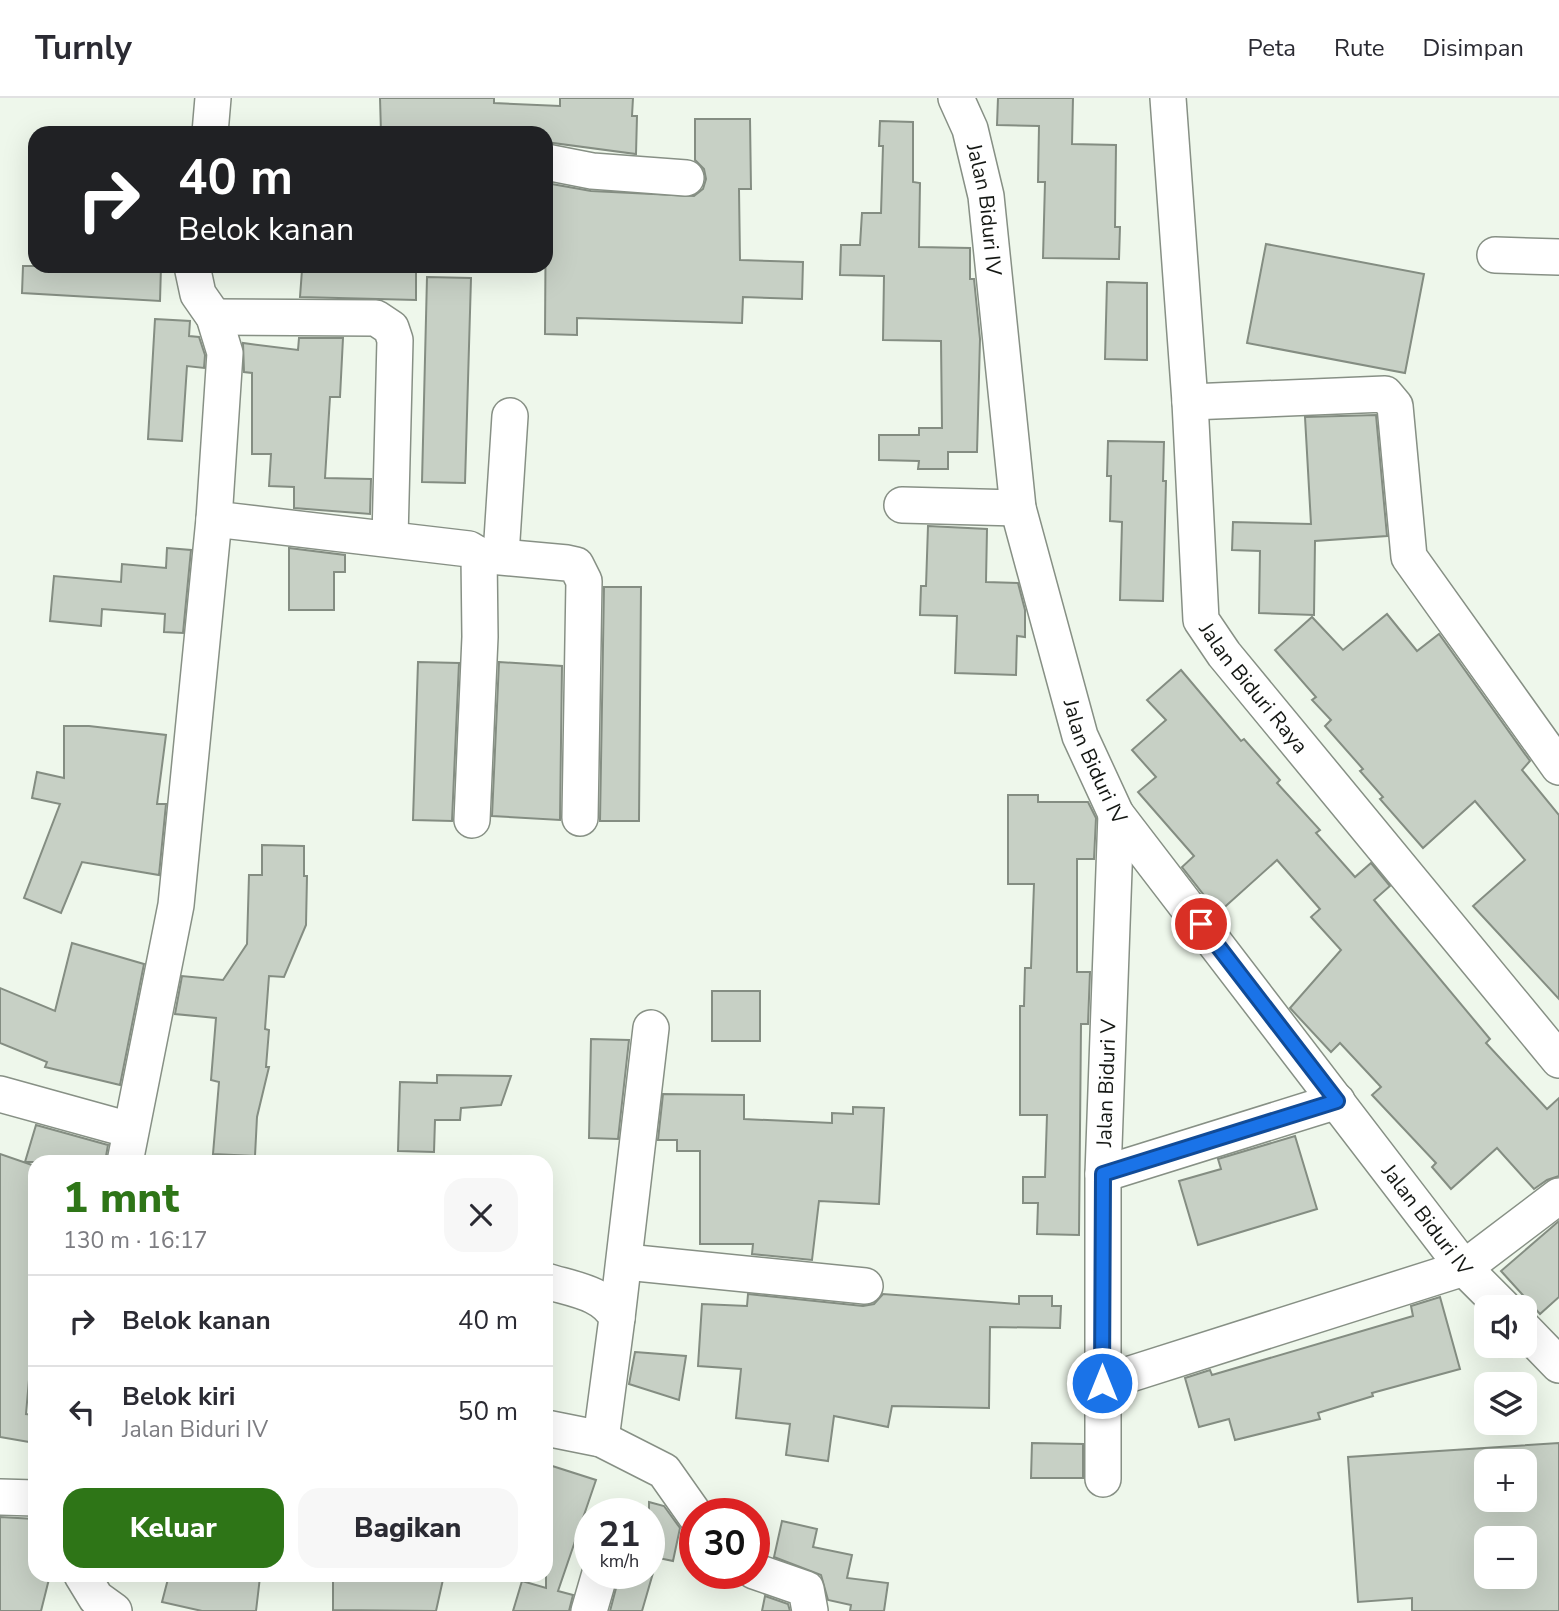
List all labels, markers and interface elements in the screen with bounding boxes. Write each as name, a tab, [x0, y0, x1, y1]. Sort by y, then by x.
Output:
text: Turnly	[35, 26, 132, 71]
text: Peta	[1247, 32, 1296, 64]
text: Rute	[1334, 32, 1385, 64]
text: Disimpan	[1423, 32, 1524, 64]
street label: Jalan Biduri IV	[960, 140, 1008, 277]
text: 40 m	[178, 144, 293, 211]
icon: right	[63, 154, 154, 245]
text: Belok kanan	[178, 208, 354, 251]
street label: Jalan Biduri Raya	[1192, 616, 1314, 759]
street label: Jalan Biduri IV	[1056, 695, 1134, 831]
pin	[1171, 894, 1231, 954]
icon: arrive	[1182, 905, 1220, 943]
street label: Jalan Biduri V	[1090, 1018, 1123, 1149]
street label: Jalan Biduri IV	[1375, 1158, 1479, 1282]
text: 1 mnt	[63, 1170, 179, 1227]
button: close	[444, 1178, 518, 1252]
text: 130 m · 16:17	[63, 1225, 208, 1256]
map controls	[1474, 1295, 1537, 1589]
button: sound	[1474, 1295, 1537, 1358]
icon: right	[63, 1302, 101, 1340]
text: Belok kanan	[122, 1303, 271, 1338]
text: 40 m	[458, 1303, 518, 1338]
position arrow	[1065, 1346, 1139, 1420]
button: layers	[1474, 1372, 1537, 1435]
text: Belok kiri	[122, 1379, 235, 1414]
icon: left	[63, 1393, 101, 1431]
text: 50 m	[458, 1394, 518, 1429]
text: Jalan Biduri IV	[122, 1414, 268, 1445]
button: +	[1474, 1449, 1537, 1512]
button: Keluar	[63, 1488, 284, 1568]
button: Bagikan	[298, 1488, 518, 1568]
speed limit sign: 30	[679, 1498, 770, 1589]
text: 21	[598, 1511, 641, 1558]
button: −	[1474, 1526, 1537, 1589]
text: km/h	[600, 1549, 639, 1573]

